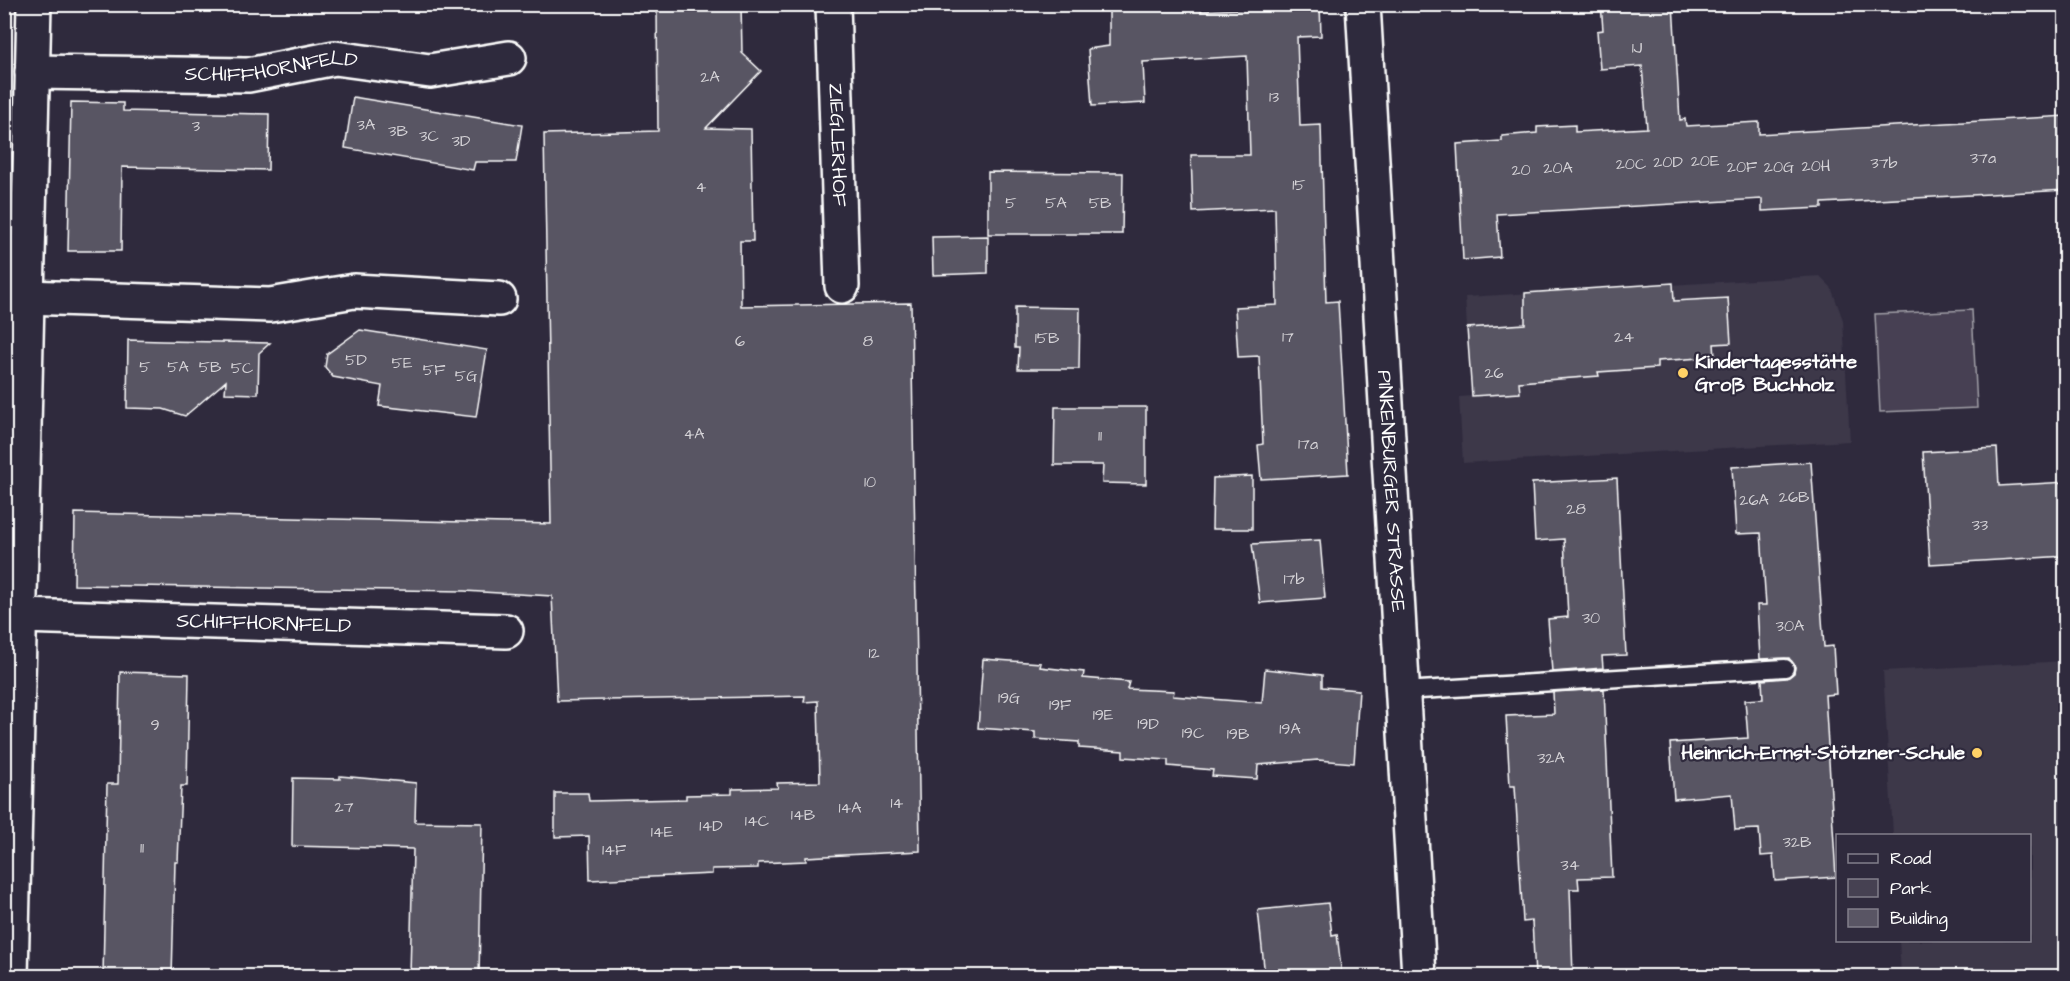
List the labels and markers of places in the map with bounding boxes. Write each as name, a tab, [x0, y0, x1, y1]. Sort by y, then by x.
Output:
place label: Kindertagesstätte Groß Buchholz	[1695, 348, 1857, 399]
marker: Kindertagesstätte Groß Buchholz	[1676, 366, 1690, 380]
place label: Heinrich-Ernst-Stötzner-Schule	[1681, 739, 1965, 767]
marker: Heinrich-Ernst-Stötzner-Schule	[1970, 746, 1984, 760]

